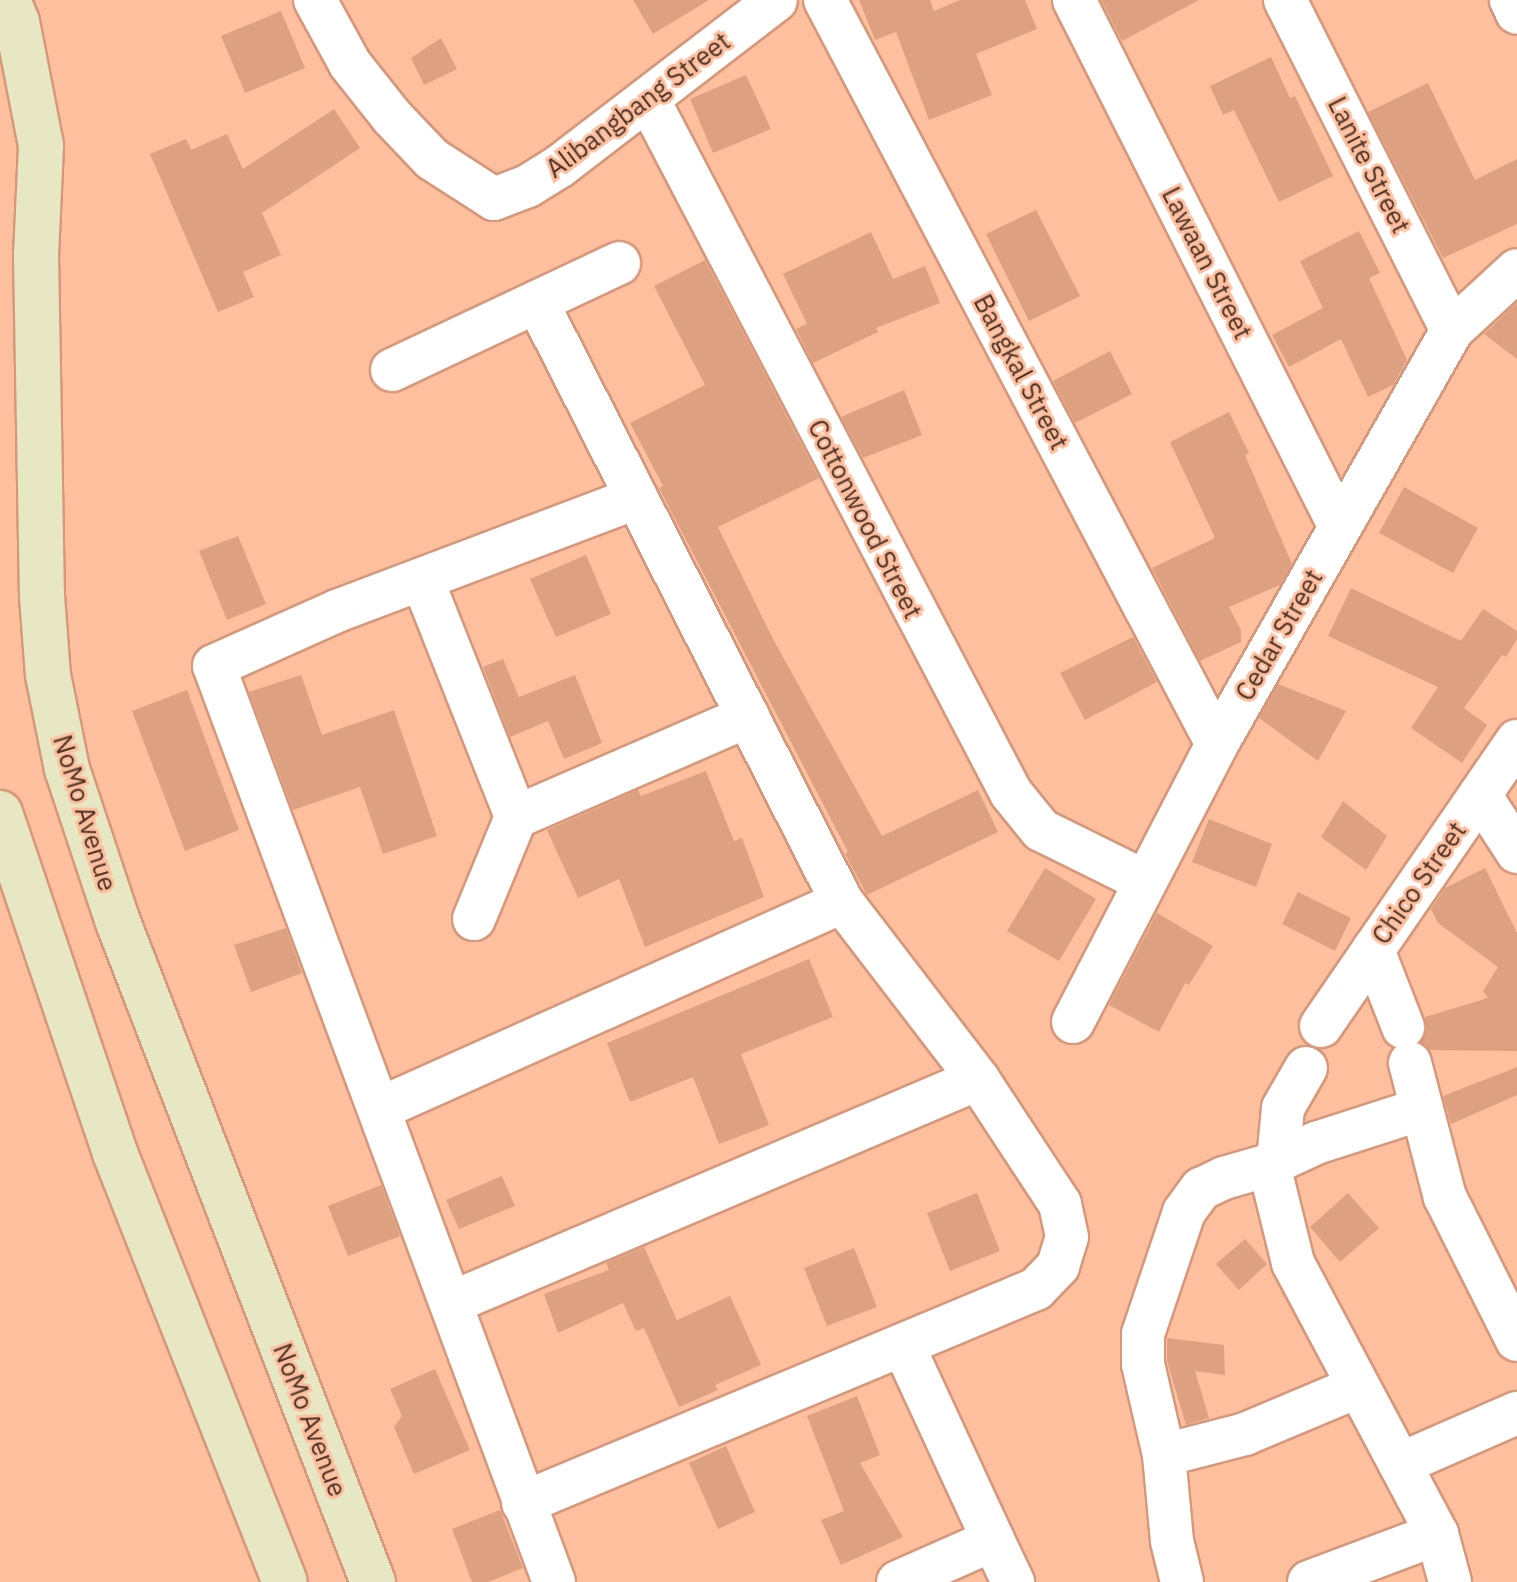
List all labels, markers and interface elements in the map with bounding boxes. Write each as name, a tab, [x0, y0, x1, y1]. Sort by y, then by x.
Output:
street label: Alibangbang Street	[540, 26, 736, 184]
street label: Lanite Street	[1321, 92, 1417, 238]
street label: Lawaan Street	[1155, 182, 1259, 344]
street label: Bangkal Street	[967, 289, 1075, 455]
street label: Cottonwood Street	[801, 414, 929, 624]
street label: Cedar Street	[1229, 564, 1329, 706]
street label: NoMo Avenue	[46, 731, 124, 895]
street label: Chico Street	[1365, 816, 1473, 950]
street label: NoMo Avenue	[266, 1339, 354, 1501]

